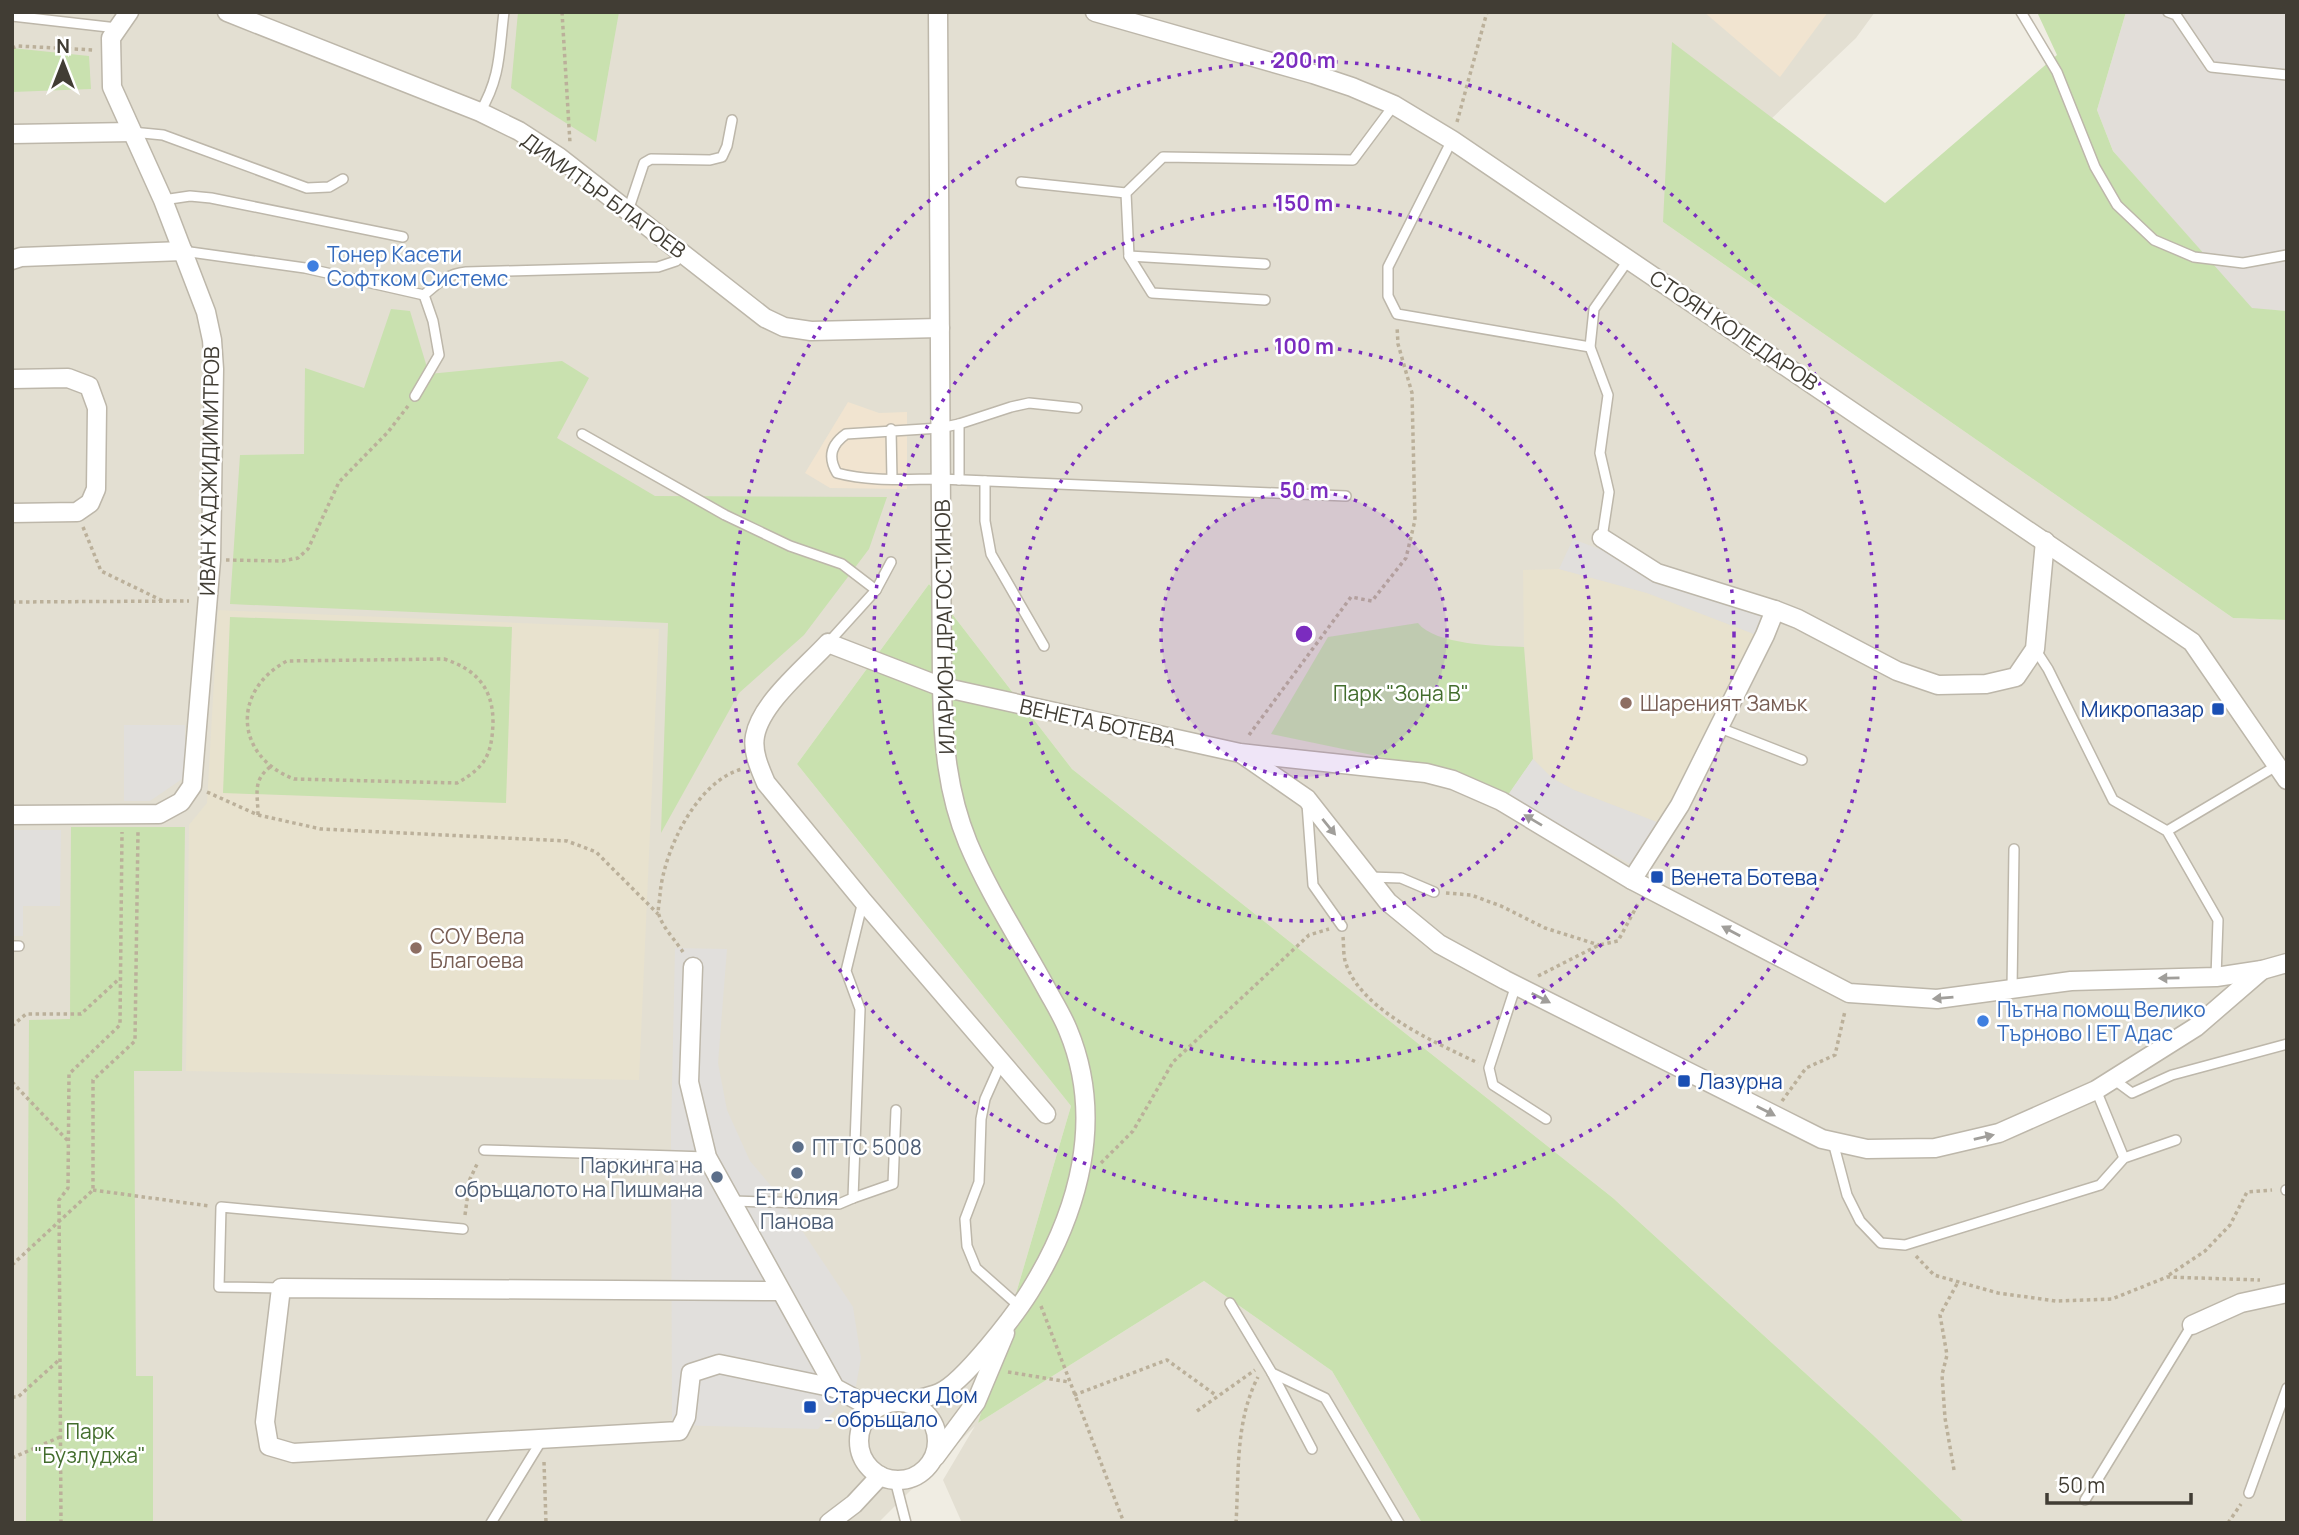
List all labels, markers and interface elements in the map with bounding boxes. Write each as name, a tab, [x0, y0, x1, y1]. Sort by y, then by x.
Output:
north arrow	[28, 28, 98, 98]
text: N	[56, 33, 70, 59]
text: 200 m	[1272, 46, 1336, 74]
street label: ДИМИТЪР БЛАГОЕВ	[516, 126, 692, 264]
text: 150 m	[1275, 189, 1333, 217]
place label: Тонер Касети Софтком Системс	[327, 240, 508, 292]
marker: Тонер Касети Софтком Системс	[305, 258, 321, 274]
street label: СТОЯН КОЛЕДАРОВ	[1644, 263, 1824, 397]
text: 100 m	[1274, 332, 1334, 360]
street label: ИВАН ХАДЖИДИМИТРОВ	[193, 346, 225, 596]
text: 50 m	[1279, 476, 1329, 504]
street label: ИЛАРИОН ДРАГОСТИНОВ	[928, 499, 960, 755]
centre of rings	[1292, 622, 1316, 646]
park label: Парк "Зона В"	[1333, 679, 1469, 707]
place label: Шареният Замък	[1640, 689, 1808, 717]
street label: ВЕНЕТА БОТЕВА	[1017, 692, 1179, 752]
marker: Шареният Замък	[1618, 695, 1634, 711]
place label: Микропазар	[2081, 695, 2204, 723]
marker: Микропазар	[2210, 701, 2226, 717]
one-way arrow	[1523, 814, 1542, 827]
one-way arrow	[1322, 818, 1337, 836]
place label: Венета Ботева	[1671, 863, 1817, 891]
marker: Венета Ботева	[1649, 869, 1665, 885]
place label: СОУ Вела Благоева	[430, 922, 525, 974]
one-way arrow	[1721, 926, 1741, 937]
marker: СОУ Вела Благоева	[408, 940, 424, 956]
one-way arrow	[2158, 973, 2180, 984]
one-way arrow	[1531, 992, 1551, 1003]
one-way arrow	[1932, 993, 1954, 1004]
place label: Пътна помощ Велико Търново | ЕТ Адас	[1997, 995, 2206, 1047]
marker: Пътна помощ Велико Търново | ЕТ Адас	[1975, 1013, 1991, 1029]
place label: Лазурна	[1698, 1067, 1783, 1095]
marker: Лазурна	[1676, 1073, 1692, 1089]
one-way arrow	[1756, 1105, 1776, 1116]
one-way arrow	[1974, 1131, 1996, 1142]
place label: ПТТС 5008	[812, 1133, 922, 1161]
marker: ПТТС 5008	[790, 1139, 806, 1155]
place label: Паркинга на обръщалото на Пишмана	[454, 1151, 703, 1203]
marker: ЕТ Юлия Панова	[789, 1165, 805, 1181]
marker: Паркинга на обръщалото на Пишмана	[709, 1169, 725, 1185]
place label: ЕТ Юлия Панова	[756, 1183, 838, 1235]
place label: Старчески Дом - обръщало	[824, 1381, 978, 1433]
marker: Старчески Дом - обръщало	[802, 1399, 818, 1415]
park label: Парк "Бузлуджа"	[34, 1417, 146, 1469]
scale bar	[2047, 1462, 2190, 1506]
text: 50 m	[2058, 1471, 2105, 1499]

